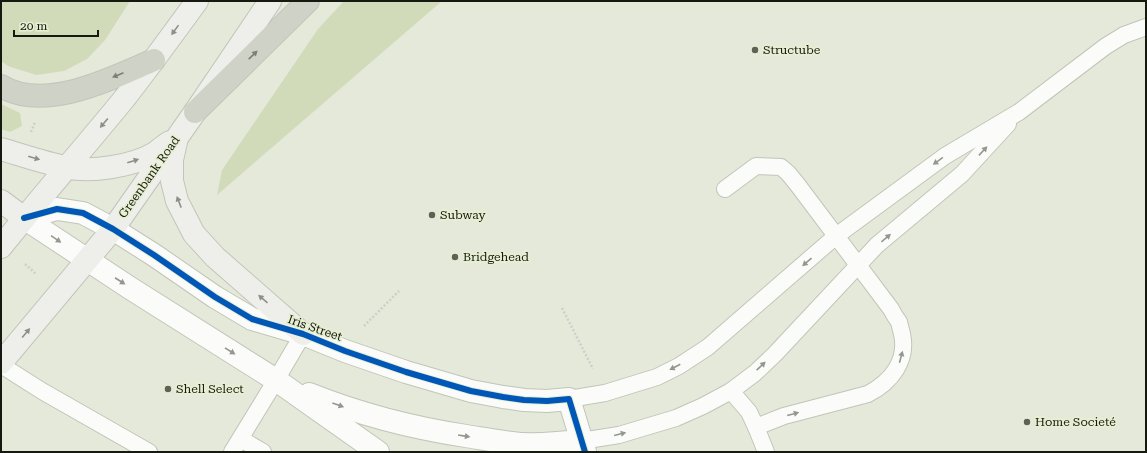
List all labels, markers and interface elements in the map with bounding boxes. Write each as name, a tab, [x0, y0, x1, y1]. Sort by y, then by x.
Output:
scale bar	[14, 12, 98, 38]
text: 20 m	[20, 19, 47, 33]
one-way arrow	[171, 25, 179, 36]
place label: Structube	[763, 43, 821, 57]
marker: Structube	[750, 45, 760, 55]
one-way arrow	[248, 50, 258, 60]
one-way arrow	[112, 73, 124, 79]
one-way arrow	[99, 118, 108, 128]
street label: Greenbank Road	[115, 133, 183, 221]
one-way arrow	[978, 146, 987, 156]
one-way arrow	[28, 156, 40, 162]
one-way arrow	[933, 157, 943, 165]
one-way arrow	[127, 158, 139, 164]
one-way arrow	[175, 196, 181, 208]
place label: Subway	[440, 208, 486, 222]
marker: Subway	[427, 210, 437, 220]
one-way arrow	[880, 233, 891, 242]
one-way arrow	[51, 235, 61, 243]
place label: Bridgehead	[463, 250, 529, 264]
marker: Bridgehead	[450, 252, 460, 262]
one-way arrow	[801, 257, 812, 266]
one-way arrow	[114, 278, 126, 285]
one-way arrow	[258, 294, 268, 303]
street label: Iris Street	[286, 312, 344, 344]
one-way arrow	[22, 328, 31, 339]
one-way arrow	[225, 347, 235, 355]
one-way arrow	[898, 350, 904, 362]
one-way arrow	[756, 362, 767, 371]
one-way arrow	[669, 364, 681, 371]
place label: Shell Select	[176, 382, 244, 396]
marker: Shell Select	[163, 384, 173, 394]
one-way arrow	[333, 402, 345, 408]
one-way arrow	[787, 411, 799, 417]
place label: Home Societé	[1035, 415, 1116, 429]
marker: Home Societé	[1022, 417, 1032, 427]
one-way arrow	[614, 431, 626, 437]
one-way arrow	[458, 433, 470, 439]

